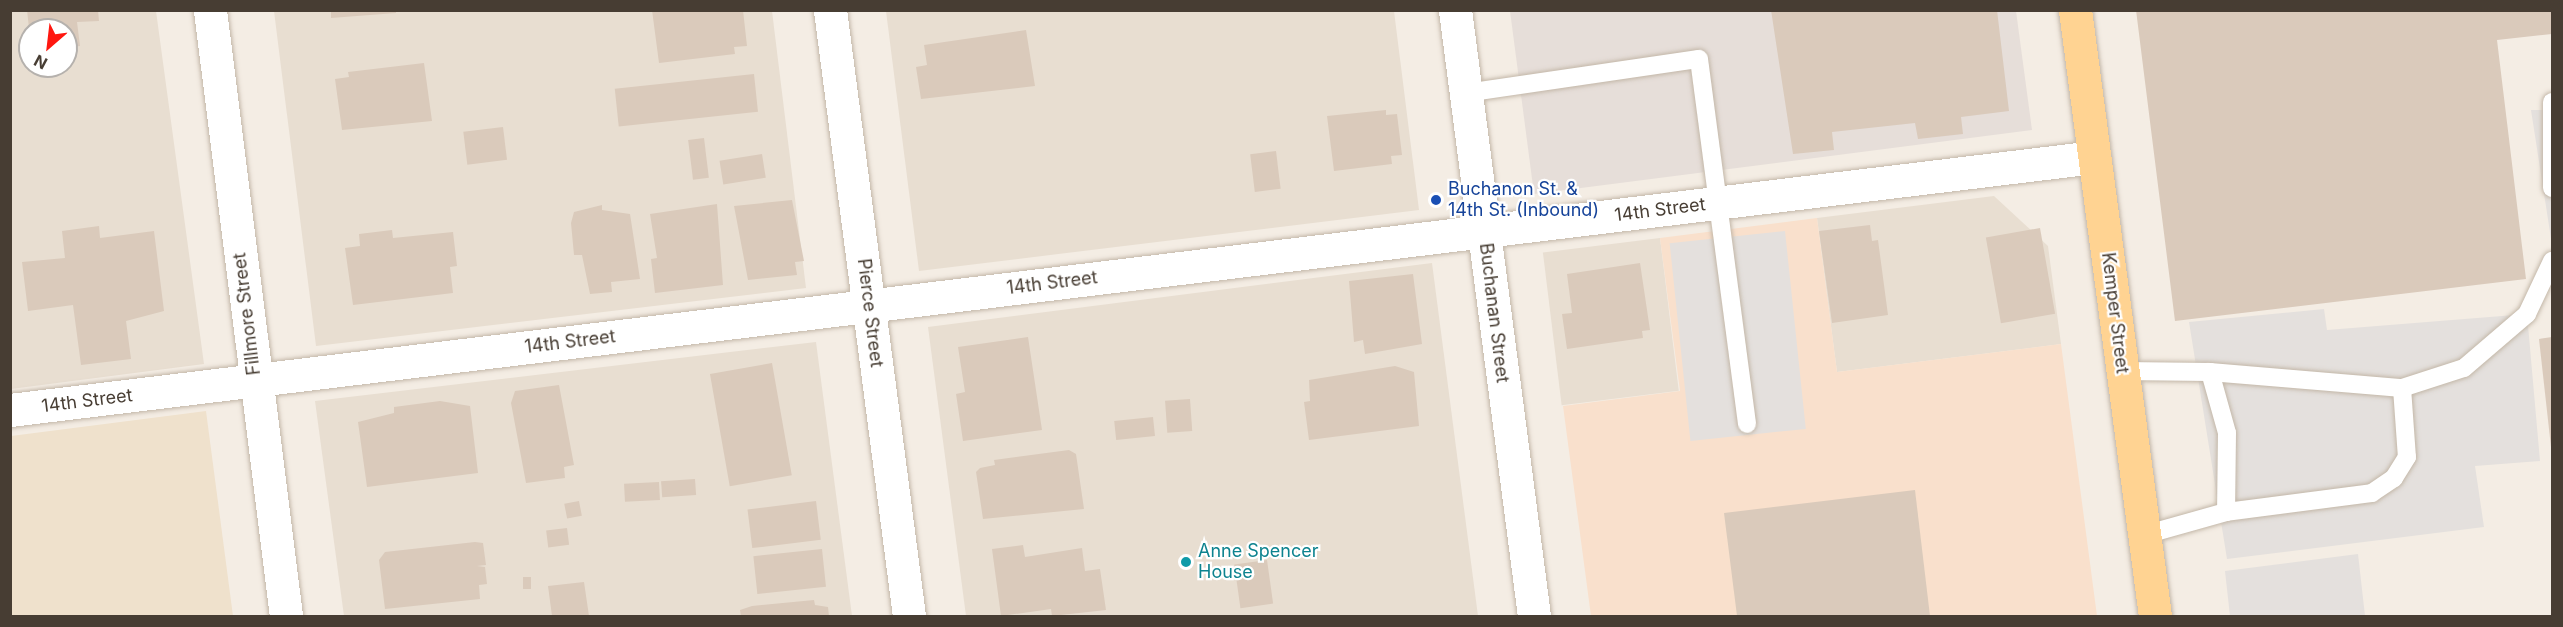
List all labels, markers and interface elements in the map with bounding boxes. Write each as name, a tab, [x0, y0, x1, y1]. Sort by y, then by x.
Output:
north arrow	[18, 18, 78, 78]
text: N	[30, 50, 51, 74]
place label: Buchanon St. & 14th St. (Inbound)	[1448, 179, 1599, 222]
marker: Buchanon St. & 14th St. (Inbound)	[1429, 193, 1443, 207]
street label: 14th Street	[1613, 194, 1707, 226]
street label: Buchanan Street	[1475, 242, 1513, 384]
street label: Kemper Street	[2097, 251, 2133, 375]
street label: Fillmore Street	[229, 252, 265, 376]
street label: Pierce Street	[853, 257, 887, 369]
street label: 14th Street	[1005, 267, 1099, 299]
street label: 14th Street	[523, 326, 617, 358]
street label: 14th Street	[40, 385, 134, 417]
place label: Anne Spencer House	[1198, 541, 1318, 584]
marker: Anne Spencer House	[1179, 555, 1193, 569]

